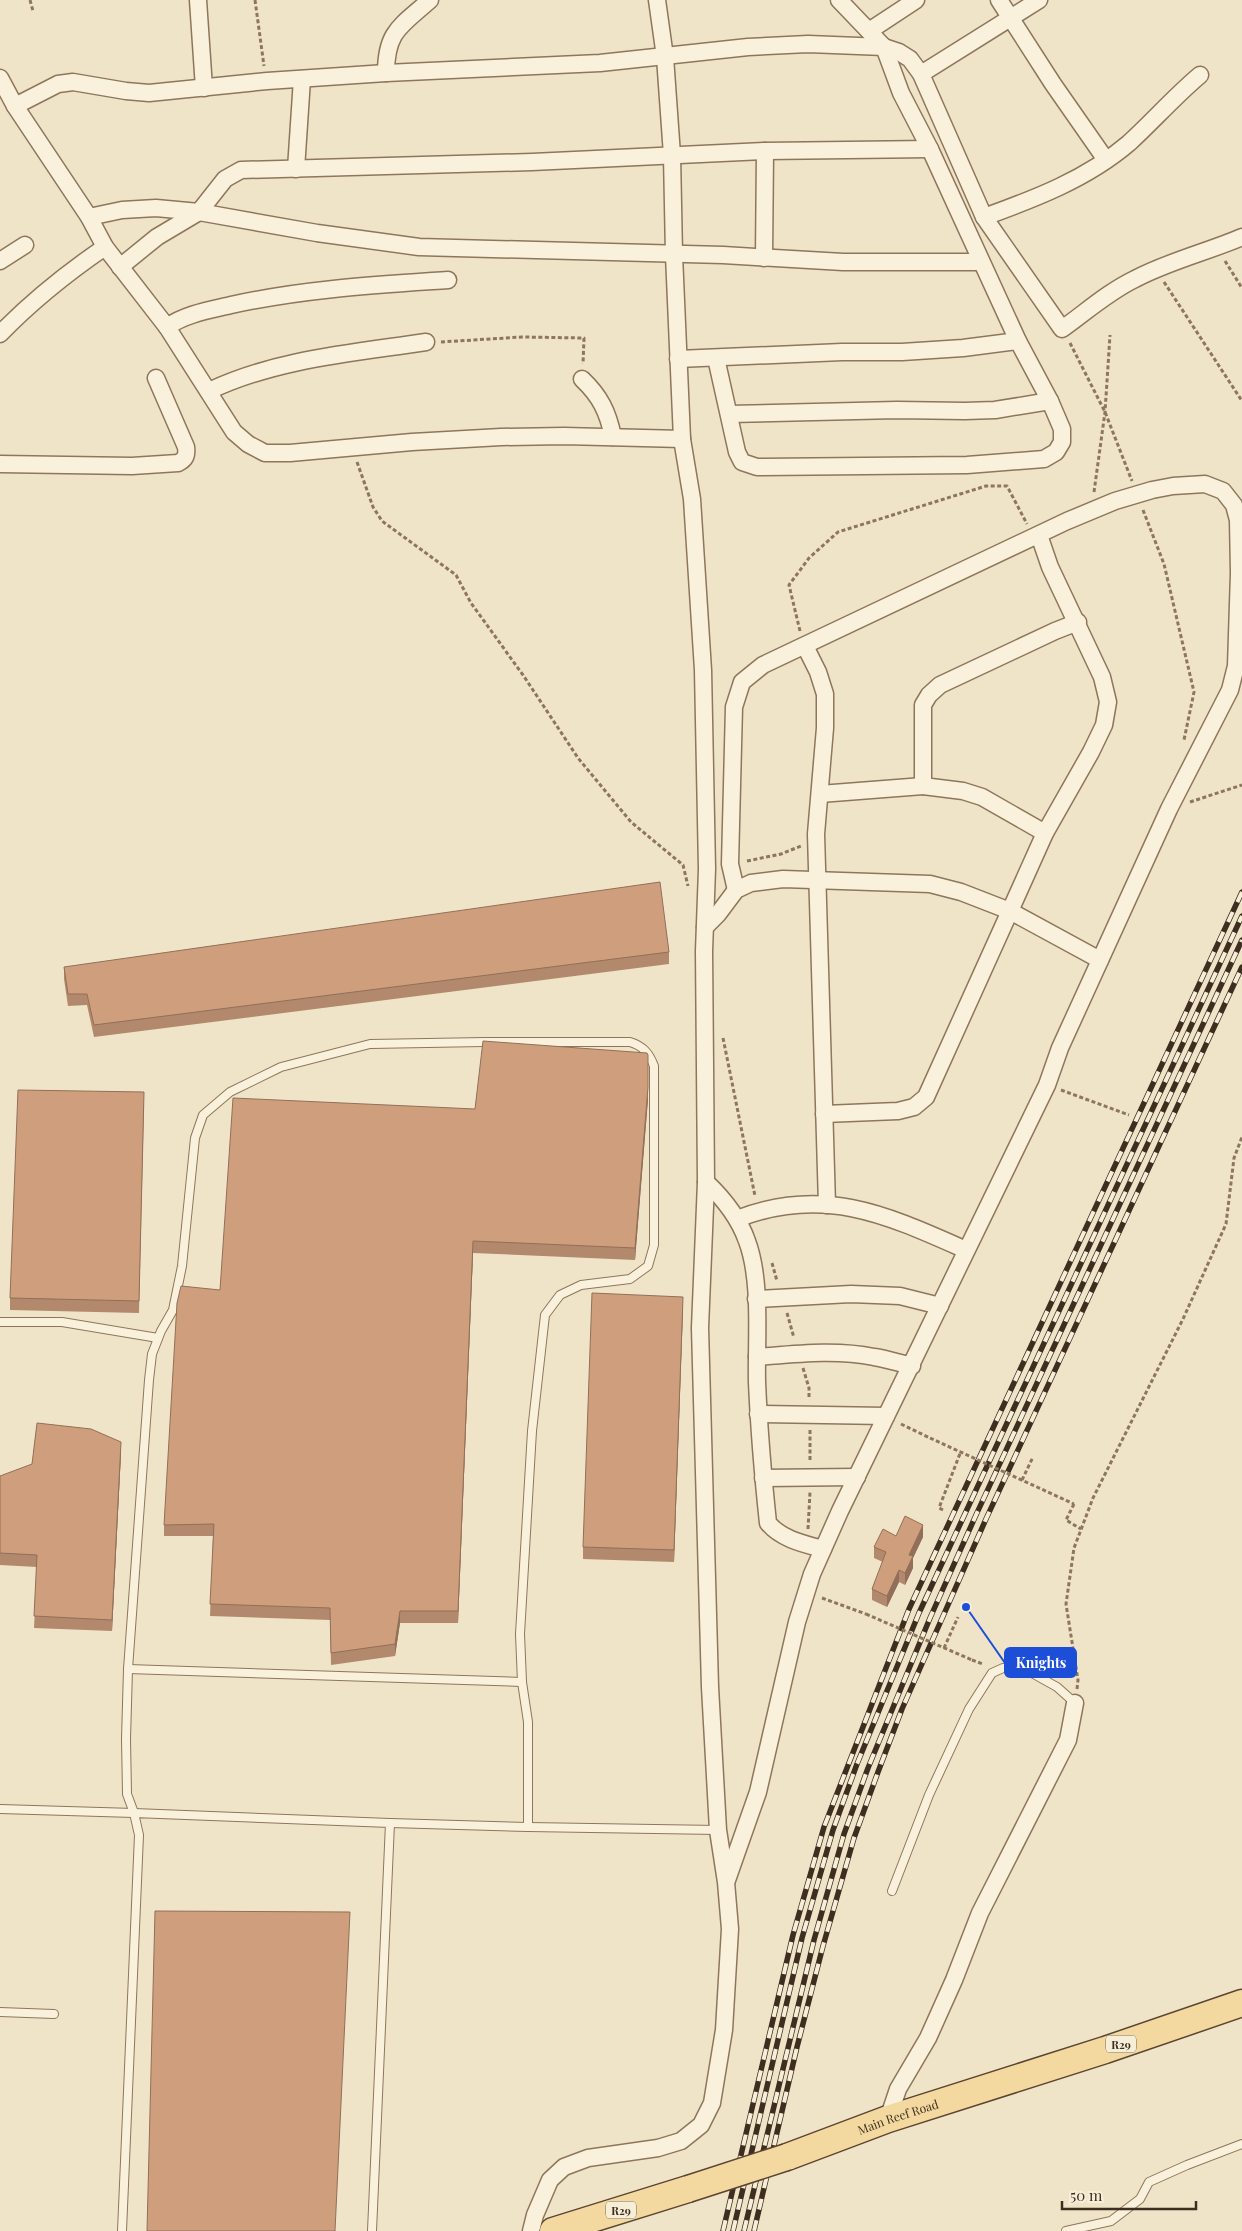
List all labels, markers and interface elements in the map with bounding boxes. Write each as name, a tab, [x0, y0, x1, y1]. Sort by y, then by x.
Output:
callout: Knights	[1005, 1648, 1076, 1677]
text: Knights	[1016, 1653, 1066, 1672]
road number: R29	[1106, 2036, 1136, 2052]
street label: Main Reef Road	[855, 2096, 940, 2138]
scale bar	[1062, 2178, 1196, 2210]
text: 50 m	[1070, 2185, 1103, 2205]
road number: R29	[606, 2202, 636, 2218]

